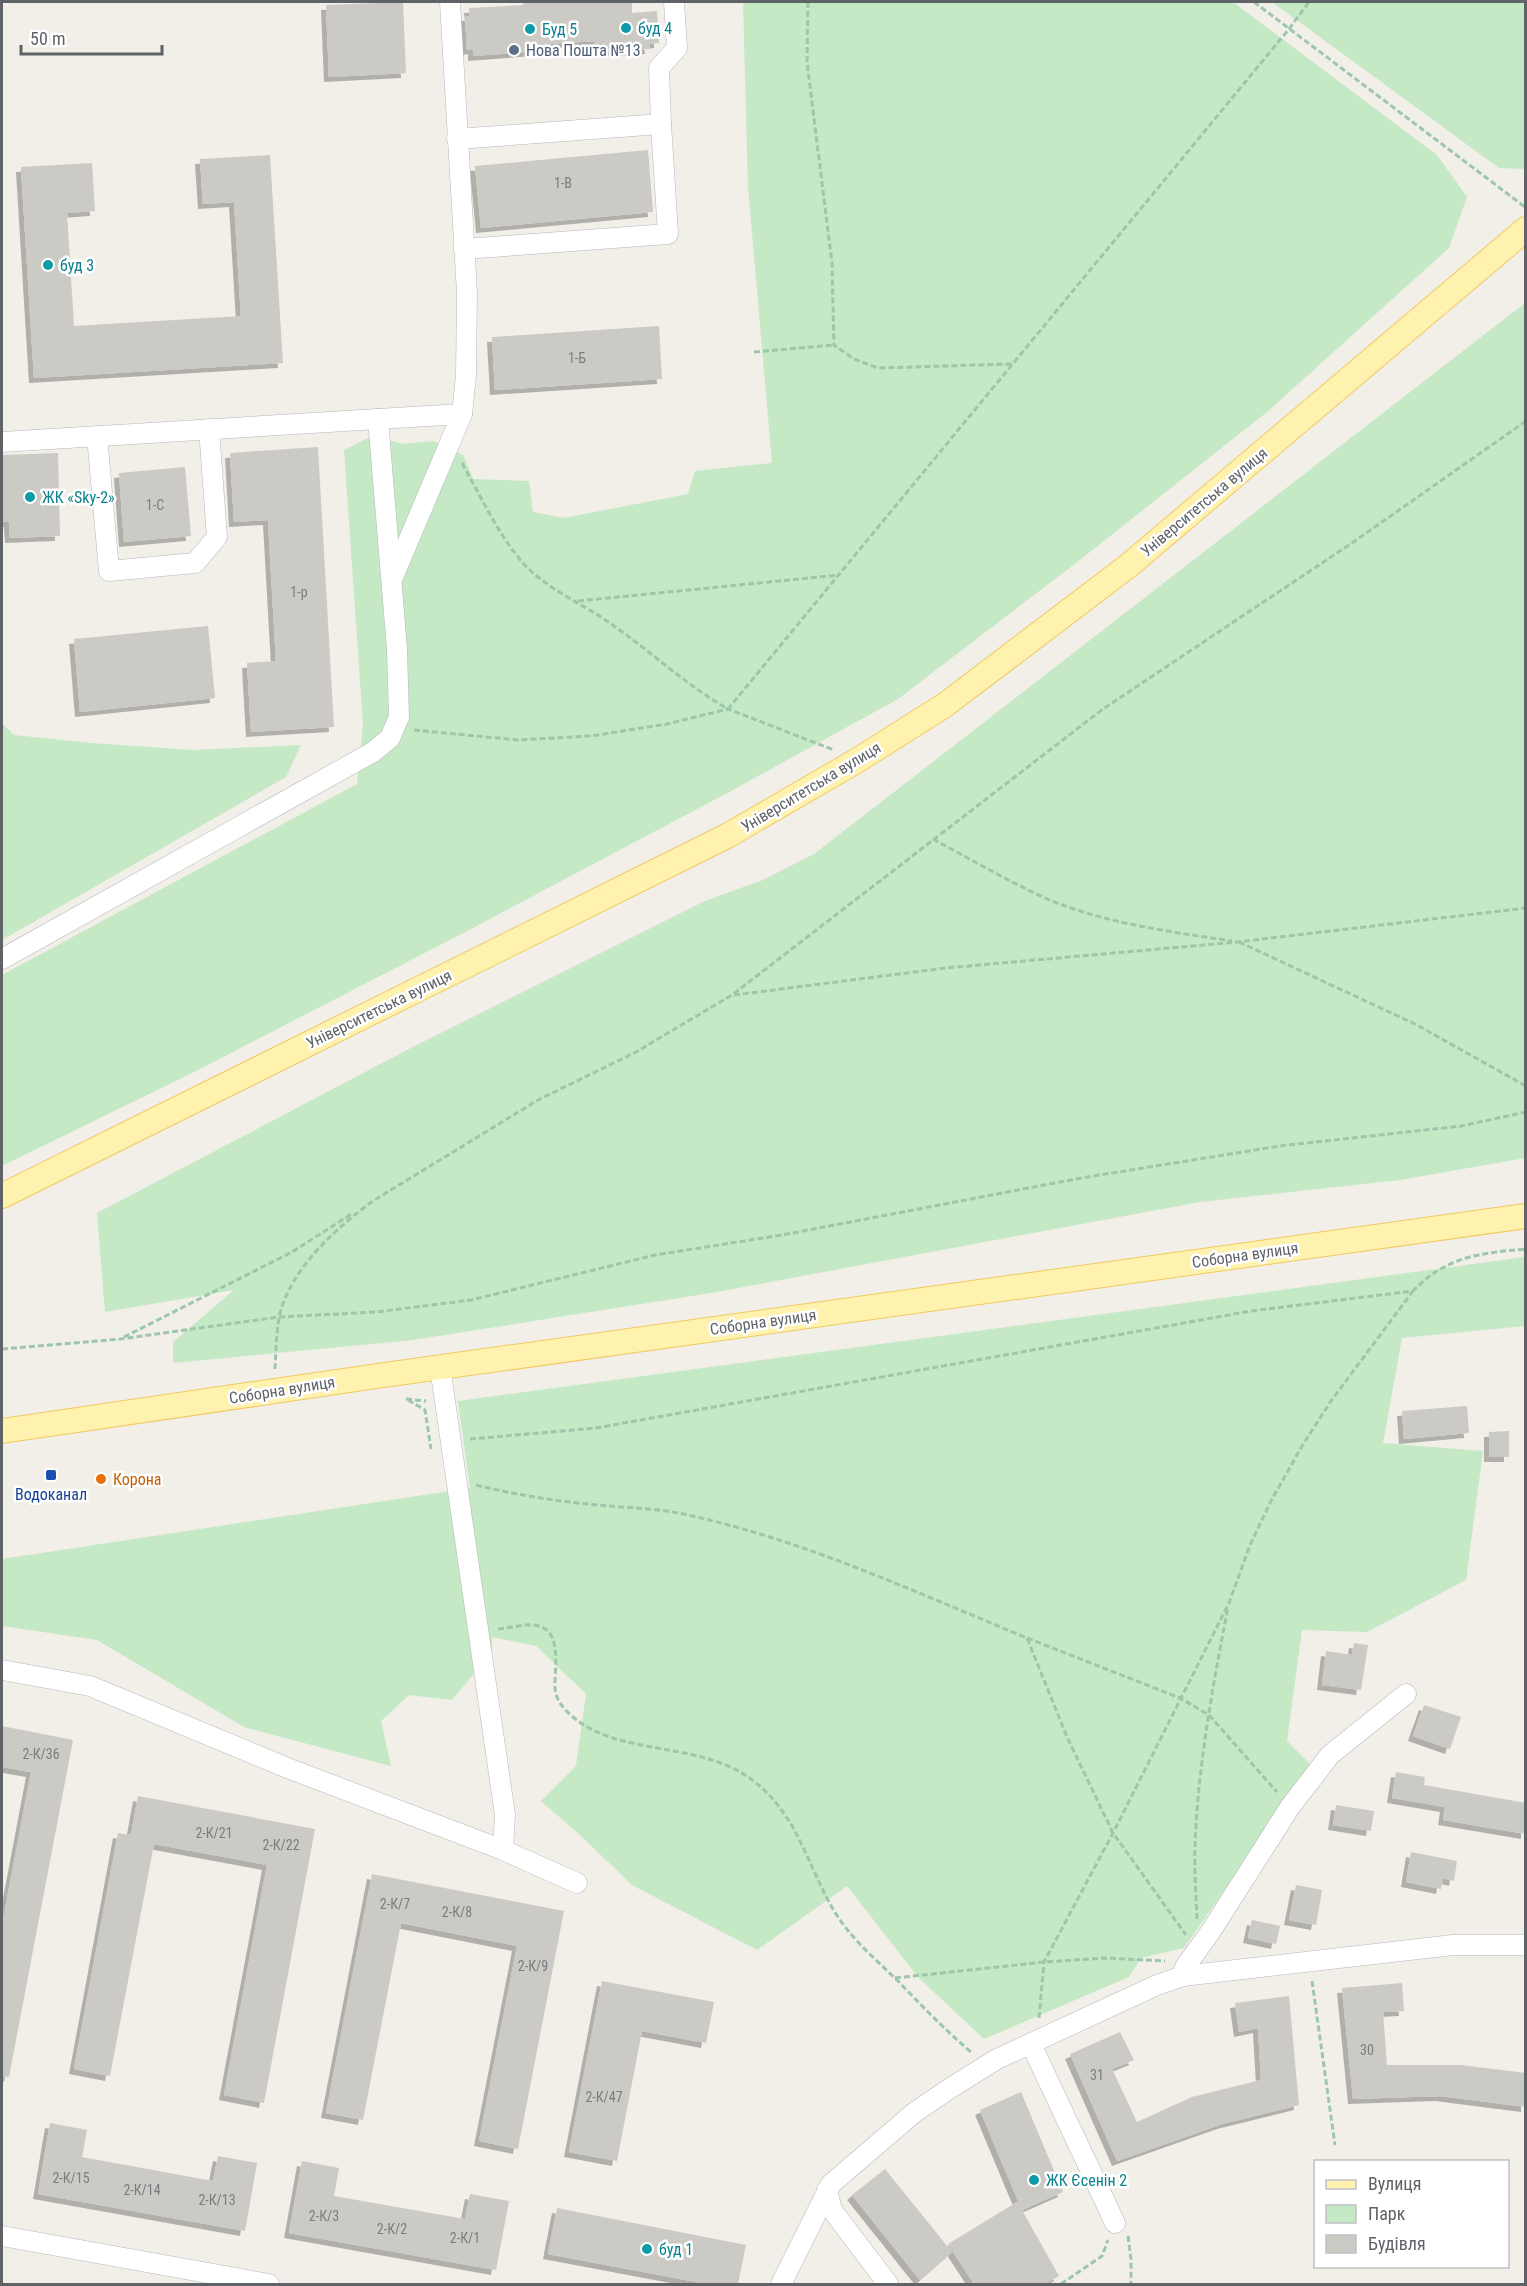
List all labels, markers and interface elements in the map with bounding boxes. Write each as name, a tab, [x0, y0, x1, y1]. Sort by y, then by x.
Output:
scale bar	[21, 18, 162, 56]
place label: буд 4	[638, 19, 672, 38]
place label: Буд 5	[542, 20, 577, 39]
marker: буд 4	[619, 21, 633, 35]
marker: Буд 5	[523, 22, 537, 36]
text: 50 m	[30, 28, 65, 49]
place label: Нова Пошта №13	[526, 41, 641, 60]
marker: Нова Пошта №13	[507, 43, 521, 57]
house number: 1-В	[554, 175, 572, 191]
place label: буд 3	[60, 256, 94, 275]
marker: буд 3	[41, 258, 55, 272]
house number: 1-Б	[568, 350, 586, 366]
street label: Університетська вулиця	[1137, 443, 1271, 561]
place label: ЖК «Sky-2»	[42, 488, 115, 507]
marker: ЖК «Sky-2»	[23, 490, 37, 504]
house number: 1-С	[146, 497, 164, 513]
house number: 1-р	[290, 584, 308, 600]
street label: Університетська вулиця	[738, 738, 884, 836]
street label: Університетська вулиця	[303, 966, 455, 1052]
street label: Соборна вулиця	[1191, 1238, 1299, 1272]
street label: Соборна вулиця	[709, 1305, 817, 1339]
street label: Соборна вулиця	[228, 1372, 336, 1408]
marker: Водоканал	[44, 1468, 58, 1482]
place label: Корона	[113, 1470, 162, 1489]
marker: Корона	[94, 1472, 108, 1486]
place label: Водоканал	[15, 1485, 87, 1504]
house number: 2-К/36	[22, 1746, 60, 1762]
house number: 2-К/21	[195, 1825, 233, 1841]
house number: 2-К/22	[262, 1837, 300, 1853]
house number: 2-К/7	[380, 1896, 410, 1912]
house number: 2-К/8	[442, 1904, 472, 1920]
house number: 2-К/9	[518, 1958, 548, 1974]
house number: 30	[1360, 2042, 1374, 2058]
house number: 31	[1090, 2067, 1104, 2083]
house number: 2-К/47	[585, 2089, 623, 2105]
legend	[1314, 2160, 1509, 2268]
house number: 2-К/15	[52, 2170, 90, 2186]
place label: ЖК Єсенін 2	[1046, 2171, 1127, 2190]
marker: ЖК Єсенін 2	[1027, 2173, 1041, 2187]
text: Вулиця	[1368, 2173, 1422, 2194]
house number: 2-К/14	[123, 2182, 161, 2198]
house number: 2-К/13	[198, 2192, 236, 2208]
text: Парк	[1368, 2203, 1406, 2224]
house number: 2-К/3	[309, 2208, 339, 2224]
house number: 2-К/2	[377, 2221, 407, 2237]
house number: 2-К/1	[450, 2230, 480, 2246]
text: Будівля	[1368, 2233, 1426, 2254]
place label: буд 1	[659, 2240, 693, 2259]
marker: буд 1	[640, 2242, 654, 2256]

